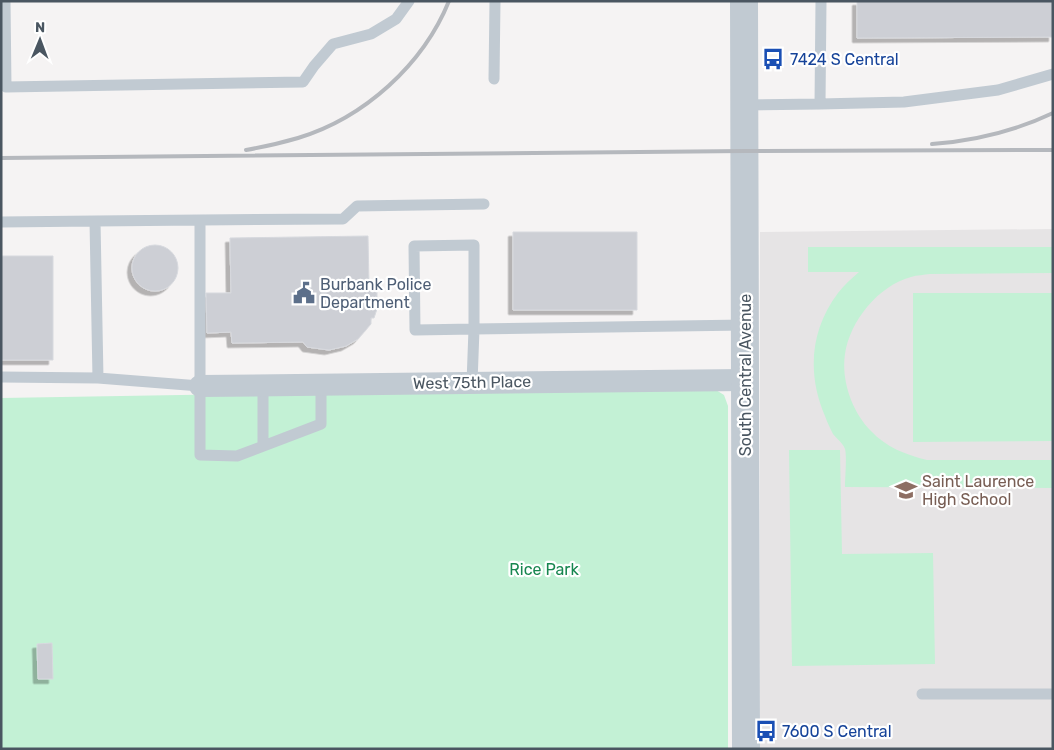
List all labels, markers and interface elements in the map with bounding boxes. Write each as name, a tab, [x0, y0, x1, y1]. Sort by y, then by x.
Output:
north arrow	[15, 15, 65, 65]
text: N	[35, 19, 45, 36]
bus stop icon: 7424 S Central	[760, 46, 786, 72]
place label: 7424 S Central	[790, 50, 899, 69]
place label: Burbank Police Department	[320, 275, 431, 312]
public building icon: Burbank Police Department	[291, 280, 317, 306]
street label: South Central Avenue	[736, 294, 755, 456]
street label: West 75th Place	[413, 372, 531, 393]
place label: Saint Laurence High School	[922, 472, 1034, 509]
school or university icon: Saint Laurence High School	[893, 477, 919, 503]
park label: Rice Park	[509, 560, 579, 579]
bus stop icon: 7600 S Central	[753, 718, 779, 744]
place label: 7600 S Central	[782, 722, 892, 741]

